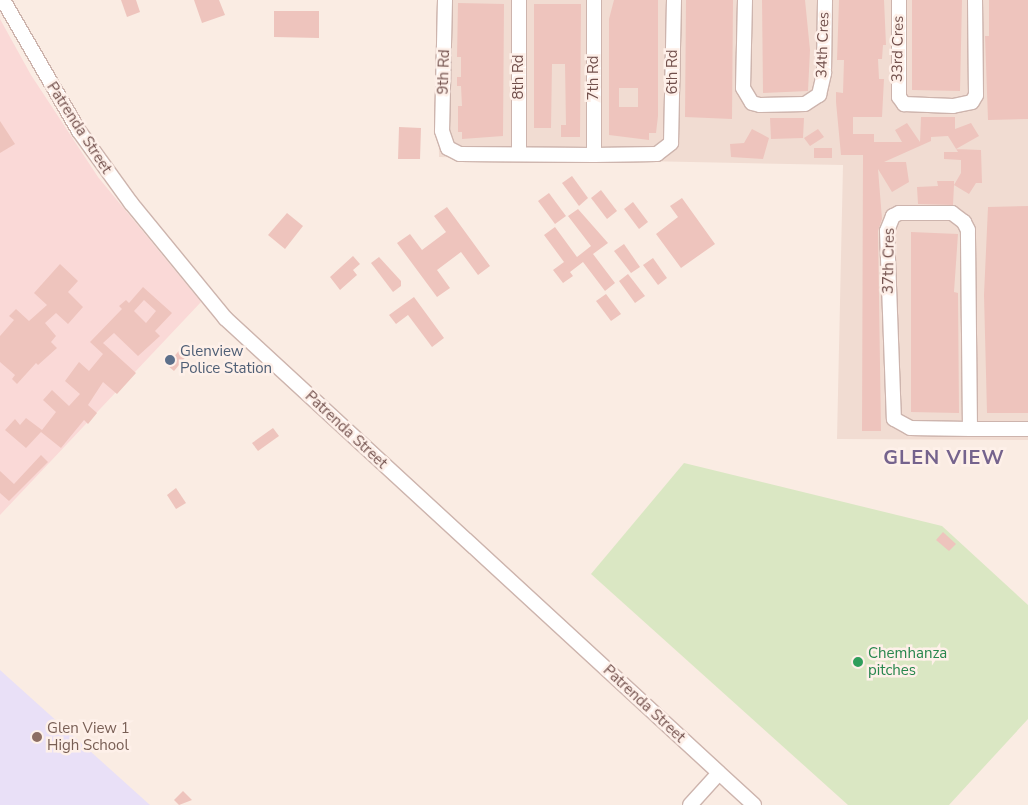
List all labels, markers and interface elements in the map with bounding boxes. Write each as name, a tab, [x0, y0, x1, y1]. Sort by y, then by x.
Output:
street label: 34th Cres	[813, 12, 833, 78]
street label: 33rd Cres	[888, 16, 908, 82]
street label: 9th Rd	[434, 49, 454, 95]
street label: 6th Rd	[664, 49, 682, 95]
street label: 8th Rd	[510, 54, 528, 100]
street label: 7th Rd	[585, 55, 603, 101]
street label: Patrenda Street	[43, 79, 115, 177]
street label: 37th Cres	[879, 228, 899, 294]
place label: Glenview Police Station	[180, 342, 272, 377]
marker: Glenview Police Station	[164, 354, 176, 366]
street label: Patrenda Street	[301, 387, 391, 473]
district label: GLEN VIEW	[882, 445, 1006, 469]
place label: Chemhanza pitches	[868, 644, 947, 679]
marker: Chemhanza pitches	[852, 656, 864, 668]
street label: Patrenda Street	[599, 661, 689, 747]
place label: Glen View 1 High School	[47, 719, 130, 754]
marker: Glen View 1 High School	[31, 731, 43, 743]

